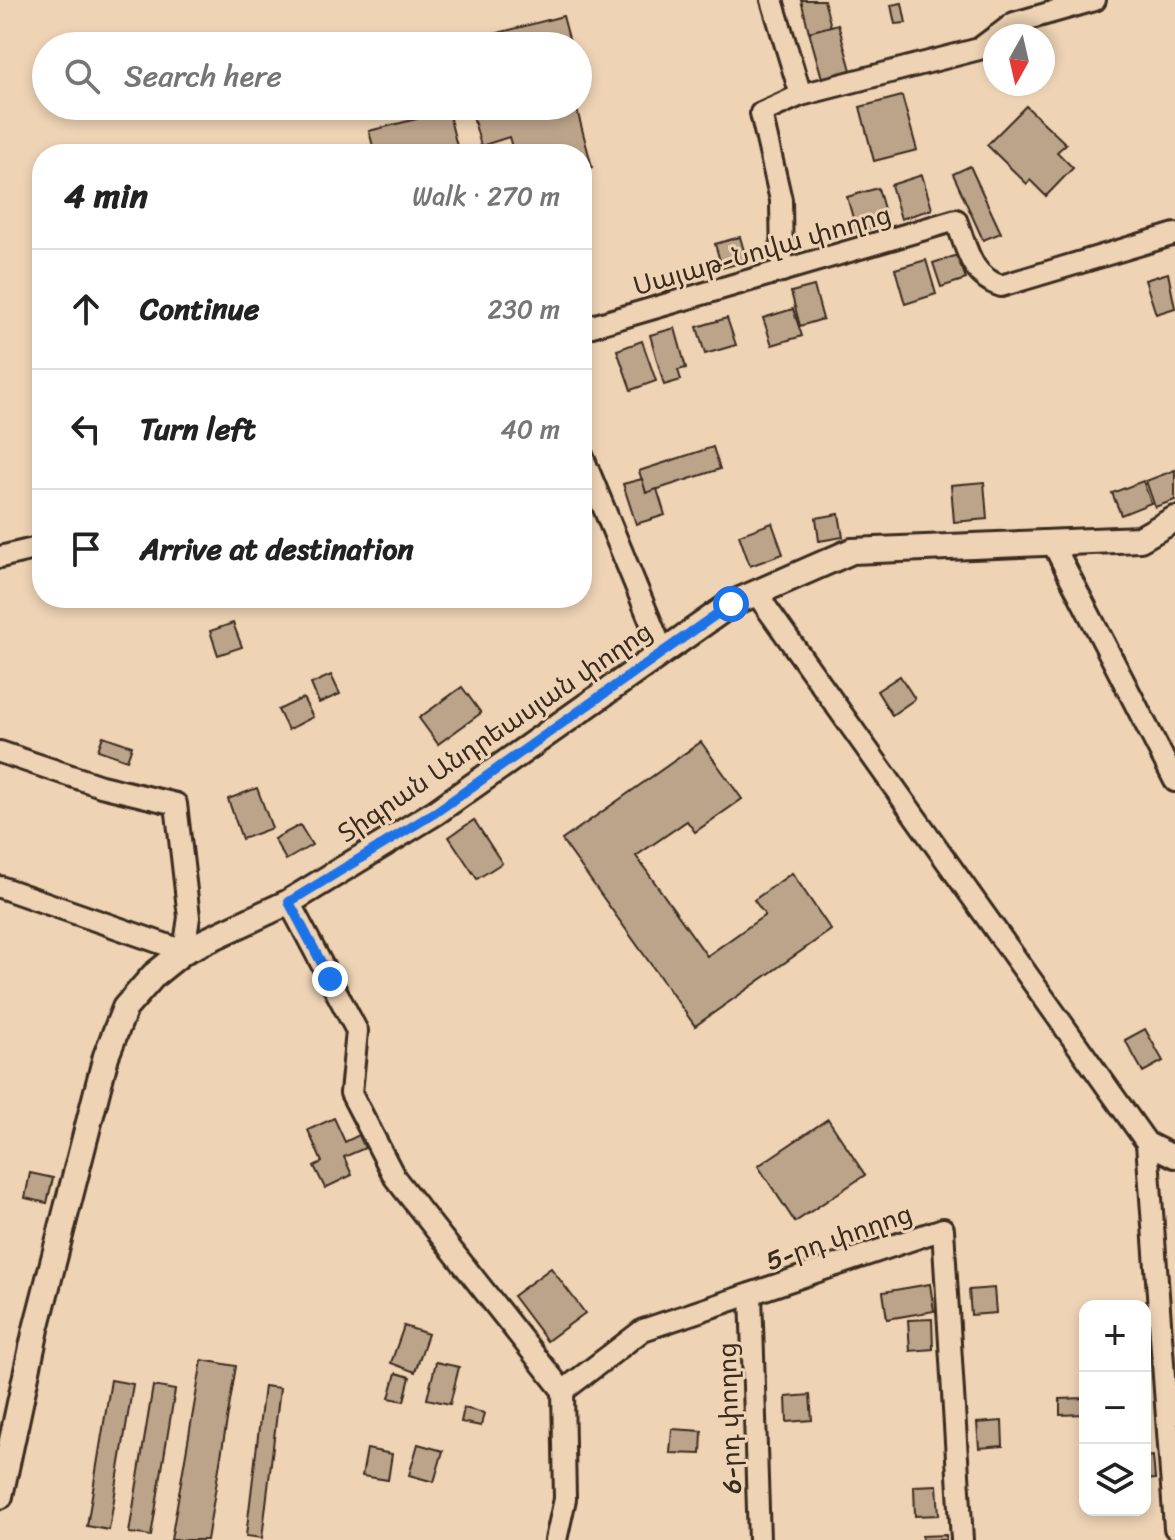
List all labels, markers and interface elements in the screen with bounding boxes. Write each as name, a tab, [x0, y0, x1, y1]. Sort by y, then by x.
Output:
north arrow	[983, 24, 1055, 96]
search box	[32, 32, 592, 120]
text: Search here	[124, 49, 282, 103]
icon: search	[60, 54, 104, 98]
text: 4 min	[64, 166, 148, 226]
text: Walk · 270 m	[412, 173, 560, 219]
street label: Սայաթ-Նովա փողոց	[627, 191, 897, 309]
text: Continue	[140, 282, 259, 336]
text: 230 m	[488, 286, 560, 332]
icon: ahead	[64, 287, 108, 331]
text: Turn left	[140, 402, 256, 456]
text: 40 m	[501, 406, 560, 452]
icon: left	[64, 407, 108, 451]
text: Arrive at destination	[140, 522, 414, 576]
icon: arrive	[64, 527, 108, 571]
route start	[713, 586, 749, 622]
street label: Տիգրան Անդրեասյան փողոց	[328, 609, 662, 855]
route end	[312, 961, 348, 997]
street label: 5-րդ փողոց	[759, 1190, 919, 1284]
map controls	[1079, 1300, 1151, 1516]
button: +	[1079, 1300, 1151, 1372]
street label: 6-րդ փողոց	[703, 1341, 755, 1495]
button: −	[1079, 1372, 1151, 1444]
button: layers	[1079, 1444, 1151, 1516]

